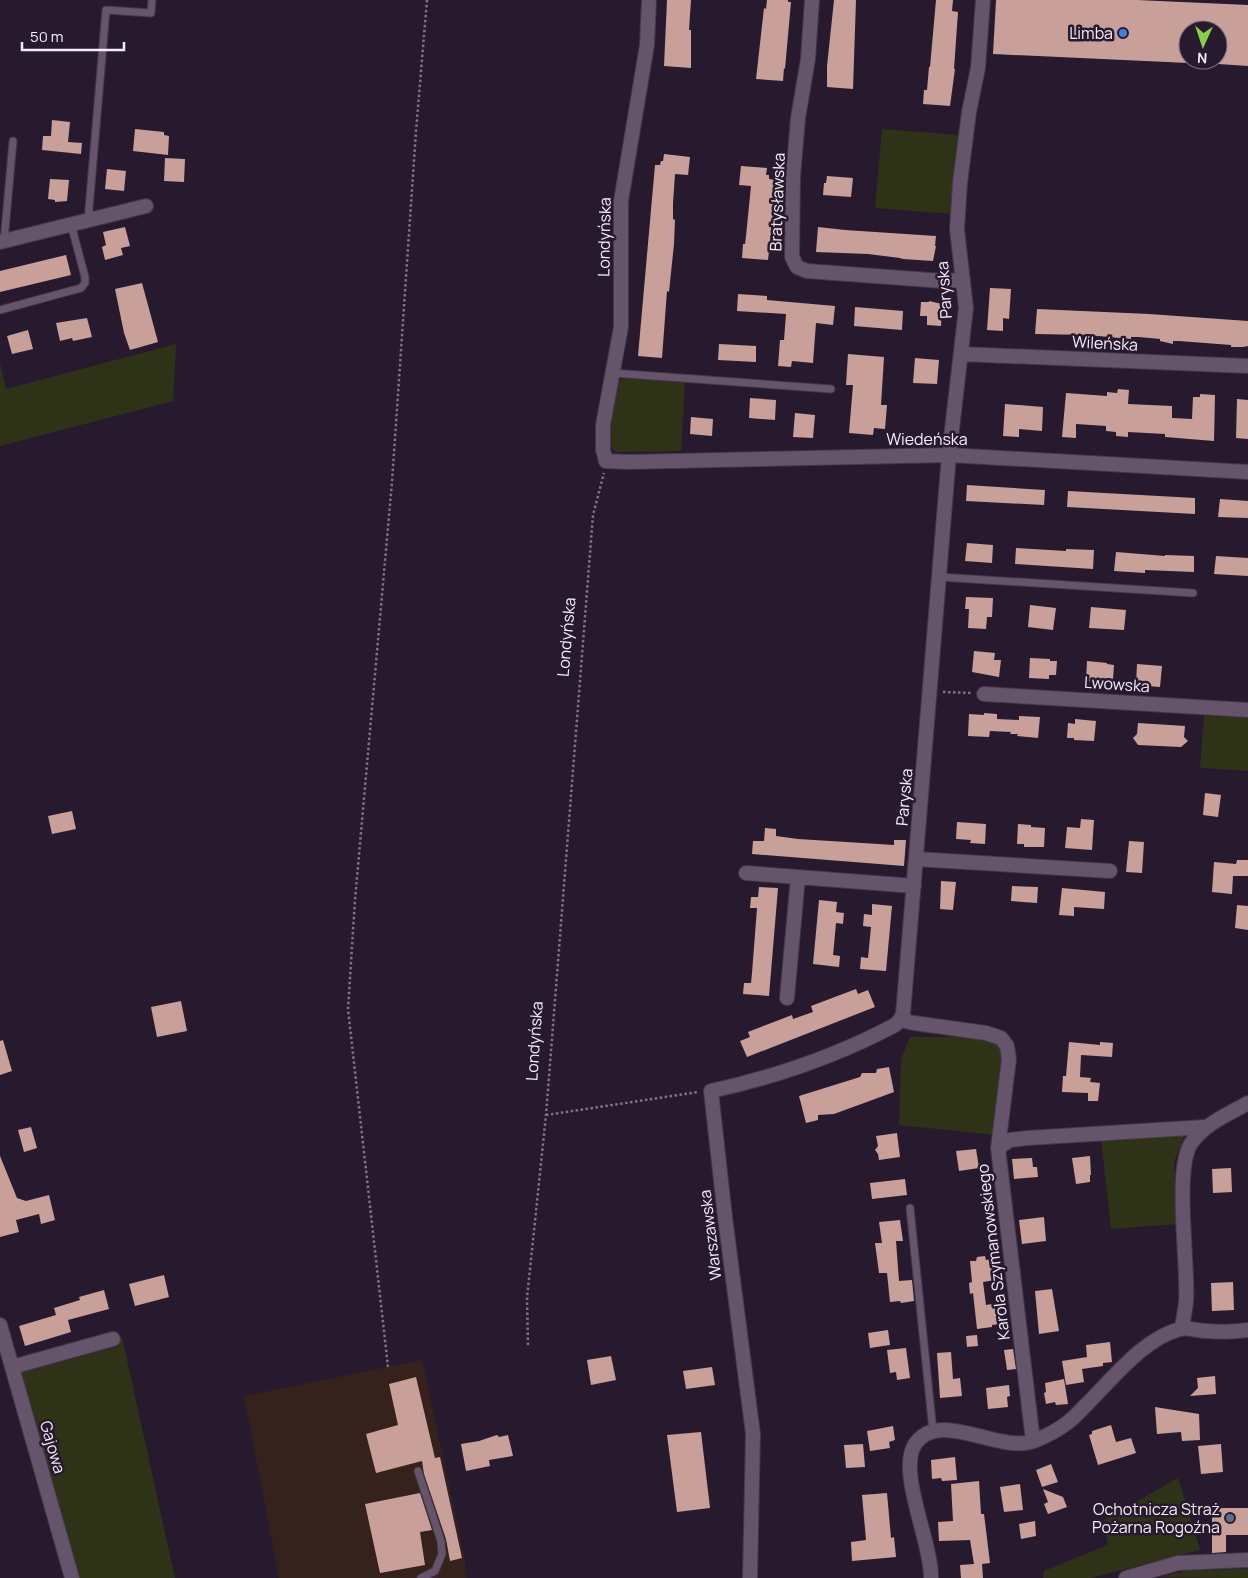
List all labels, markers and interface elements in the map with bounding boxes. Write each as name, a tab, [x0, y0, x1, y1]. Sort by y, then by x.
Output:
scale bar	[22, 20, 125, 52]
north arrow	[1178, 20, 1228, 70]
place label: Limba	[1069, 22, 1113, 44]
text: 50 m	[30, 26, 64, 47]
marker: Limba	[1117, 27, 1129, 39]
text: N	[1197, 49, 1208, 68]
street label: Bratysławska	[764, 152, 790, 252]
street label: Londyńska	[592, 197, 616, 277]
street label: Paryska	[931, 261, 957, 319]
street label: Wileńska	[1071, 330, 1139, 356]
street label: Wiedeńska	[886, 428, 968, 450]
street label: Londyńska	[552, 596, 580, 678]
street label: Lwowska	[1083, 671, 1151, 697]
street label: Paryska	[891, 767, 917, 827]
street label: Londyńska	[520, 1000, 548, 1082]
street label: Karola Szymanowskiego	[971, 1163, 1015, 1341]
street label: Warszawska	[694, 1189, 726, 1281]
street label: Gajowa	[35, 1418, 71, 1476]
place label: Ochotnicza Straż Pożarna Rogoźna	[1092, 1498, 1220, 1538]
marker: Ochotnicza Straż Pożarna Rogoźna	[1224, 1512, 1236, 1524]

